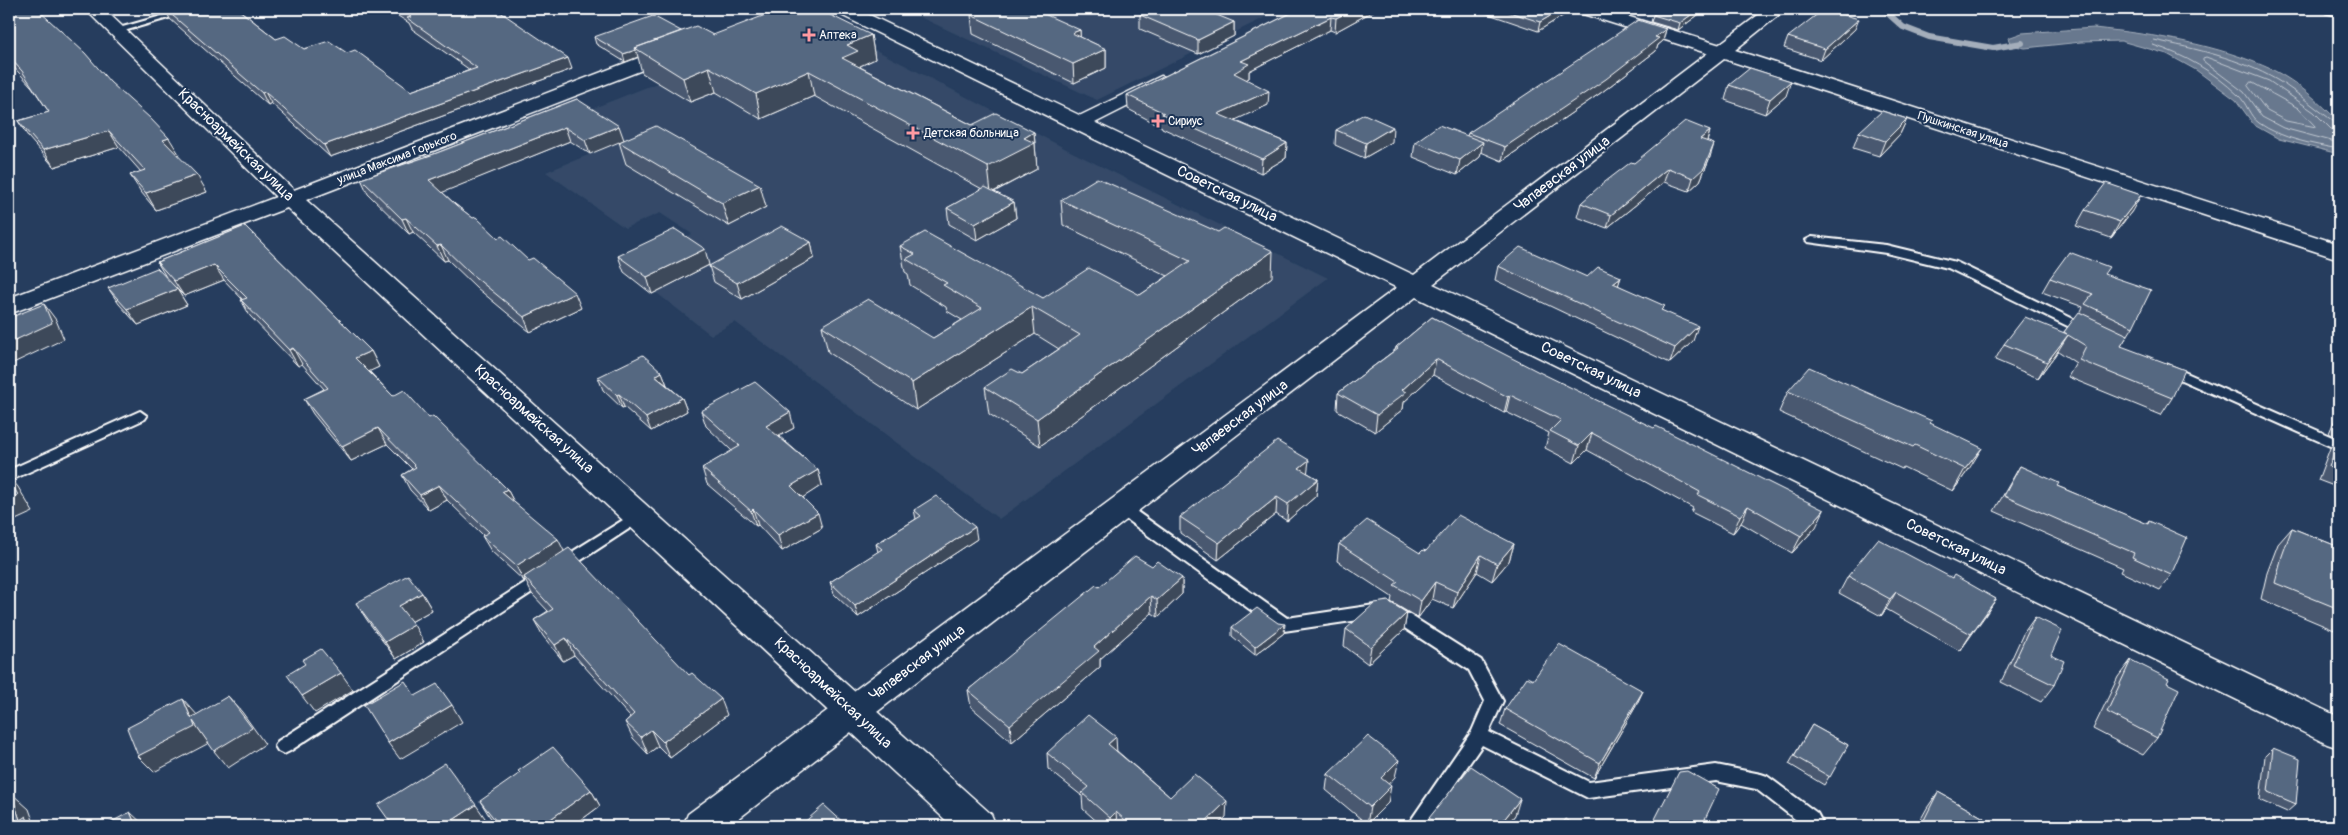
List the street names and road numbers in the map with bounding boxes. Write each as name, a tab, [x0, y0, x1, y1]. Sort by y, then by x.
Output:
street label: Красноармейская улица	[174, 85, 298, 205]
street label: Пушкинская улица	[1916, 108, 2011, 152]
street label: улица Максима Горького	[334, 128, 459, 188]
street label: Чапаевская улица	[1510, 132, 1614, 216]
street label: Советская улица	[1174, 161, 1280, 227]
street label: Советская улица	[1538, 337, 1644, 403]
street label: Красноармейская улица	[470, 360, 598, 478]
street label: Чапаевская улица	[1188, 376, 1292, 460]
street label: Советская улица	[1903, 514, 2009, 580]
street label: Чапаевская улица	[865, 621, 969, 705]
street label: Красноармейская улица	[770, 633, 896, 753]

